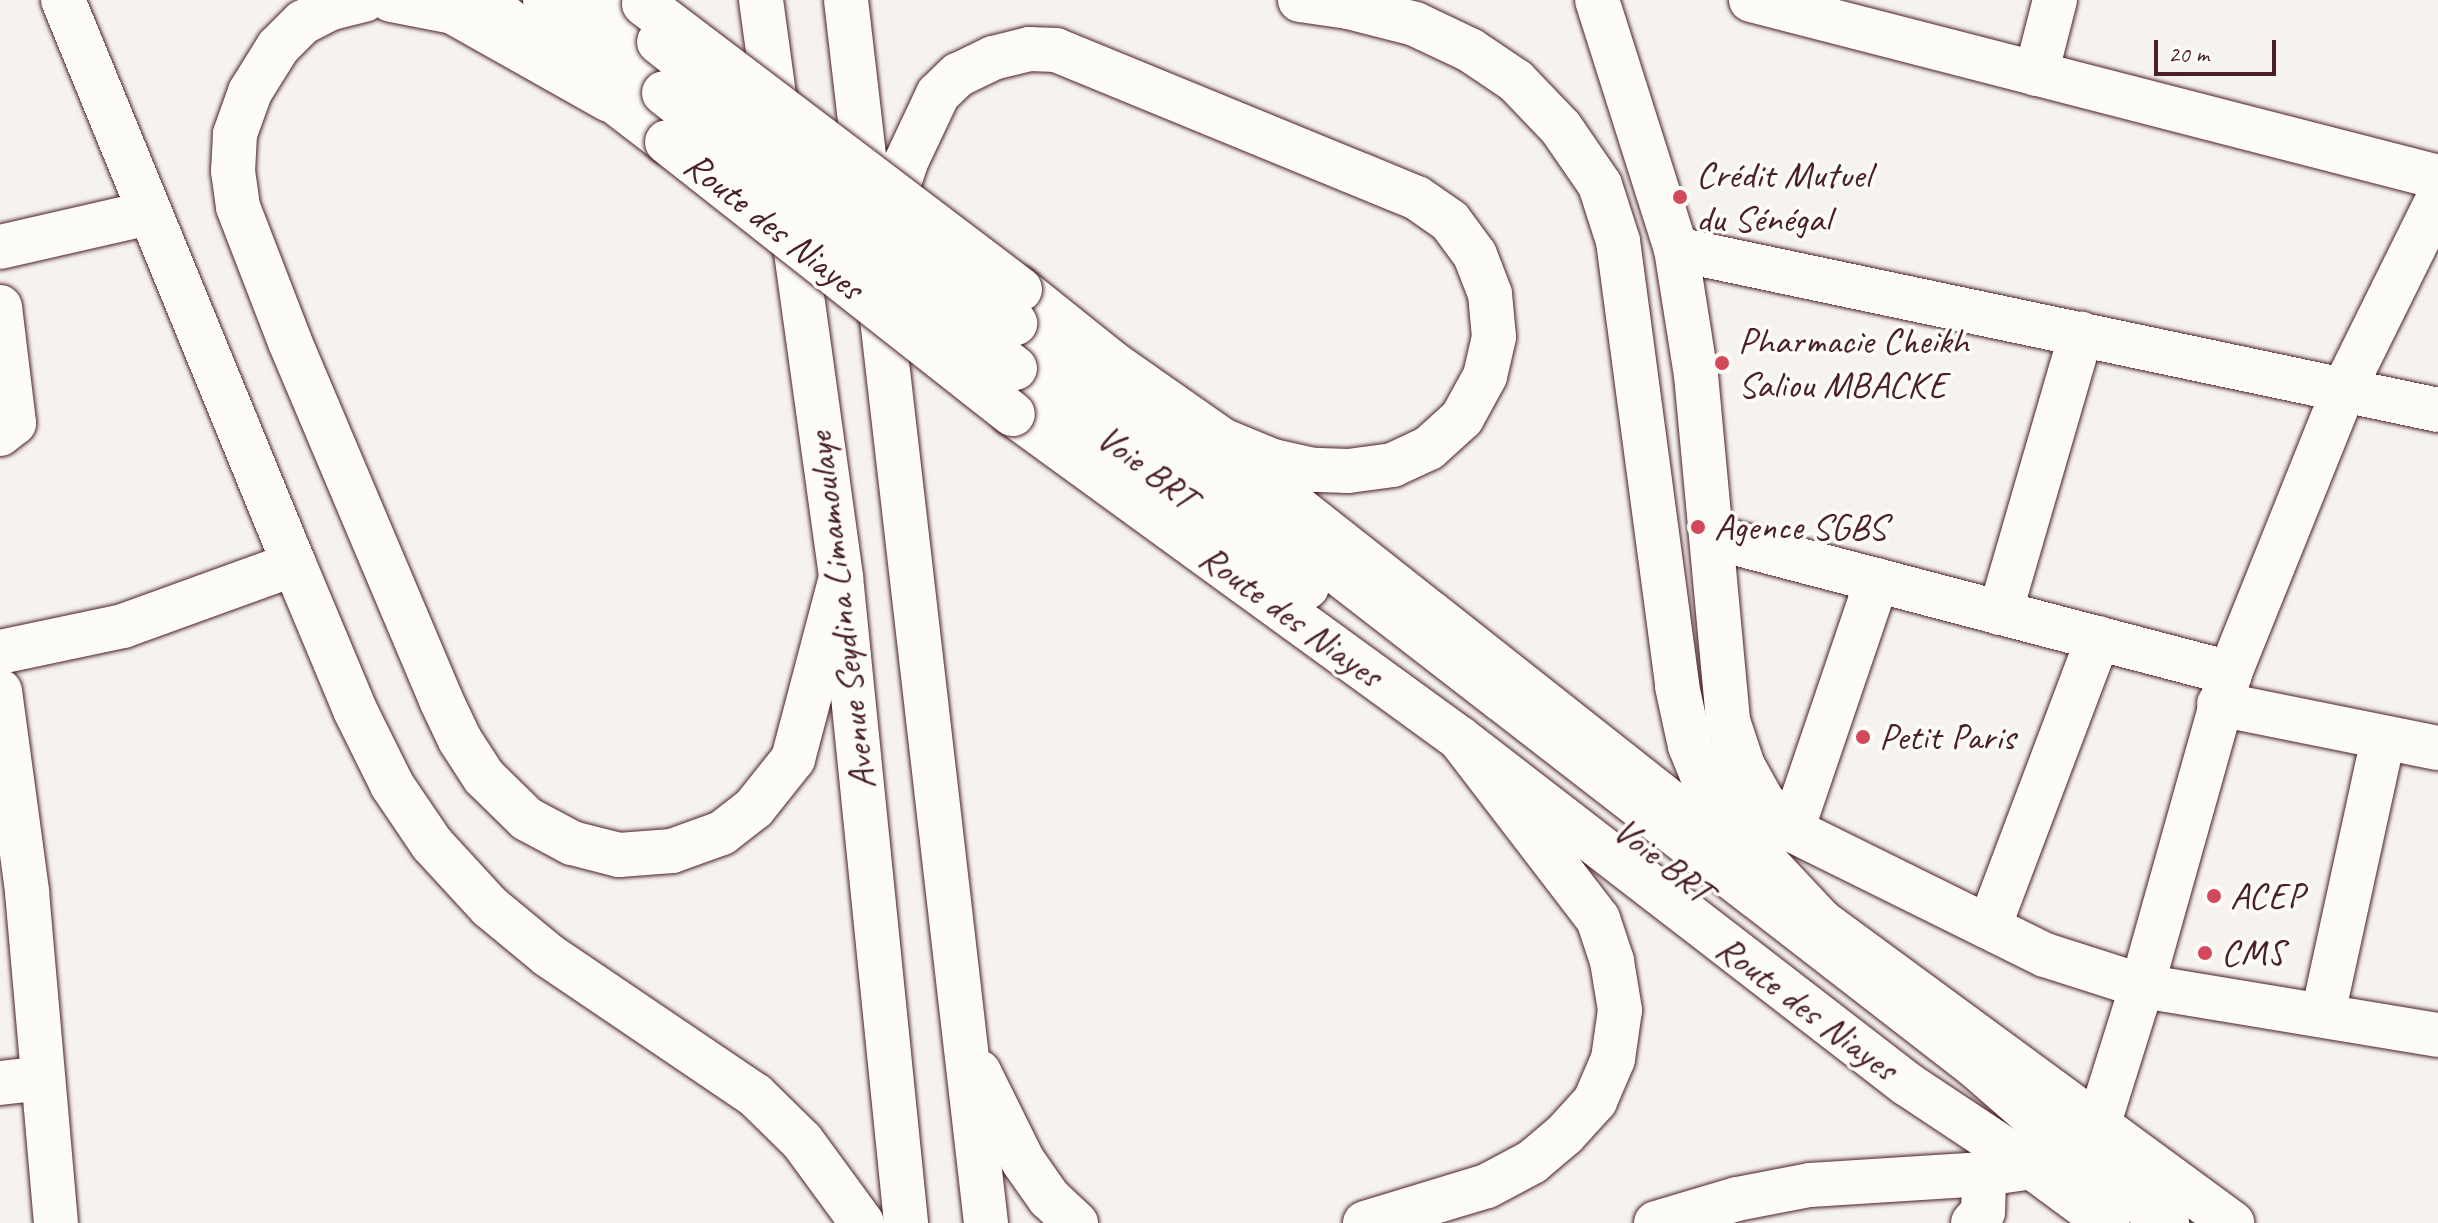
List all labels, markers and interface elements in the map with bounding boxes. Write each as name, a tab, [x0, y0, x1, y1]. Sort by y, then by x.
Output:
scale bar	[2158, 24, 2280, 74]
text: 20 m	[2168, 39, 2209, 69]
street label: Route des Niayes	[675, 142, 873, 310]
place label: Crédit Mutuel du Sénégal	[1696, 152, 1870, 242]
marker: Crédit Mutuel du Sénégal	[1671, 188, 1689, 206]
place label: Pharmacie Cheikh Saliou MBACKE	[1738, 318, 1969, 408]
marker: Pharmacie Cheikh Saliou MBACKE	[1713, 354, 1731, 372]
street label: Voie BRT	[1087, 414, 1207, 520]
street label: Avenue Seydina Limamoulaye	[796, 429, 886, 793]
place label: Agence SGBS	[1714, 504, 1886, 550]
marker: Agence SGBS	[1689, 518, 1707, 536]
street label: Route des Niayes	[1191, 534, 1391, 698]
place label: Petit Paris	[1879, 714, 2016, 760]
marker: Petit Paris	[1854, 728, 1872, 746]
street label: Voie BRT	[1604, 807, 1722, 913]
place label: ACEP	[2230, 873, 2304, 919]
marker: ACEP	[2205, 887, 2223, 905]
street label: Route des Niayes	[1707, 925, 1907, 1091]
place label: CMS	[2221, 930, 2284, 976]
marker: CMS	[2196, 944, 2214, 962]

